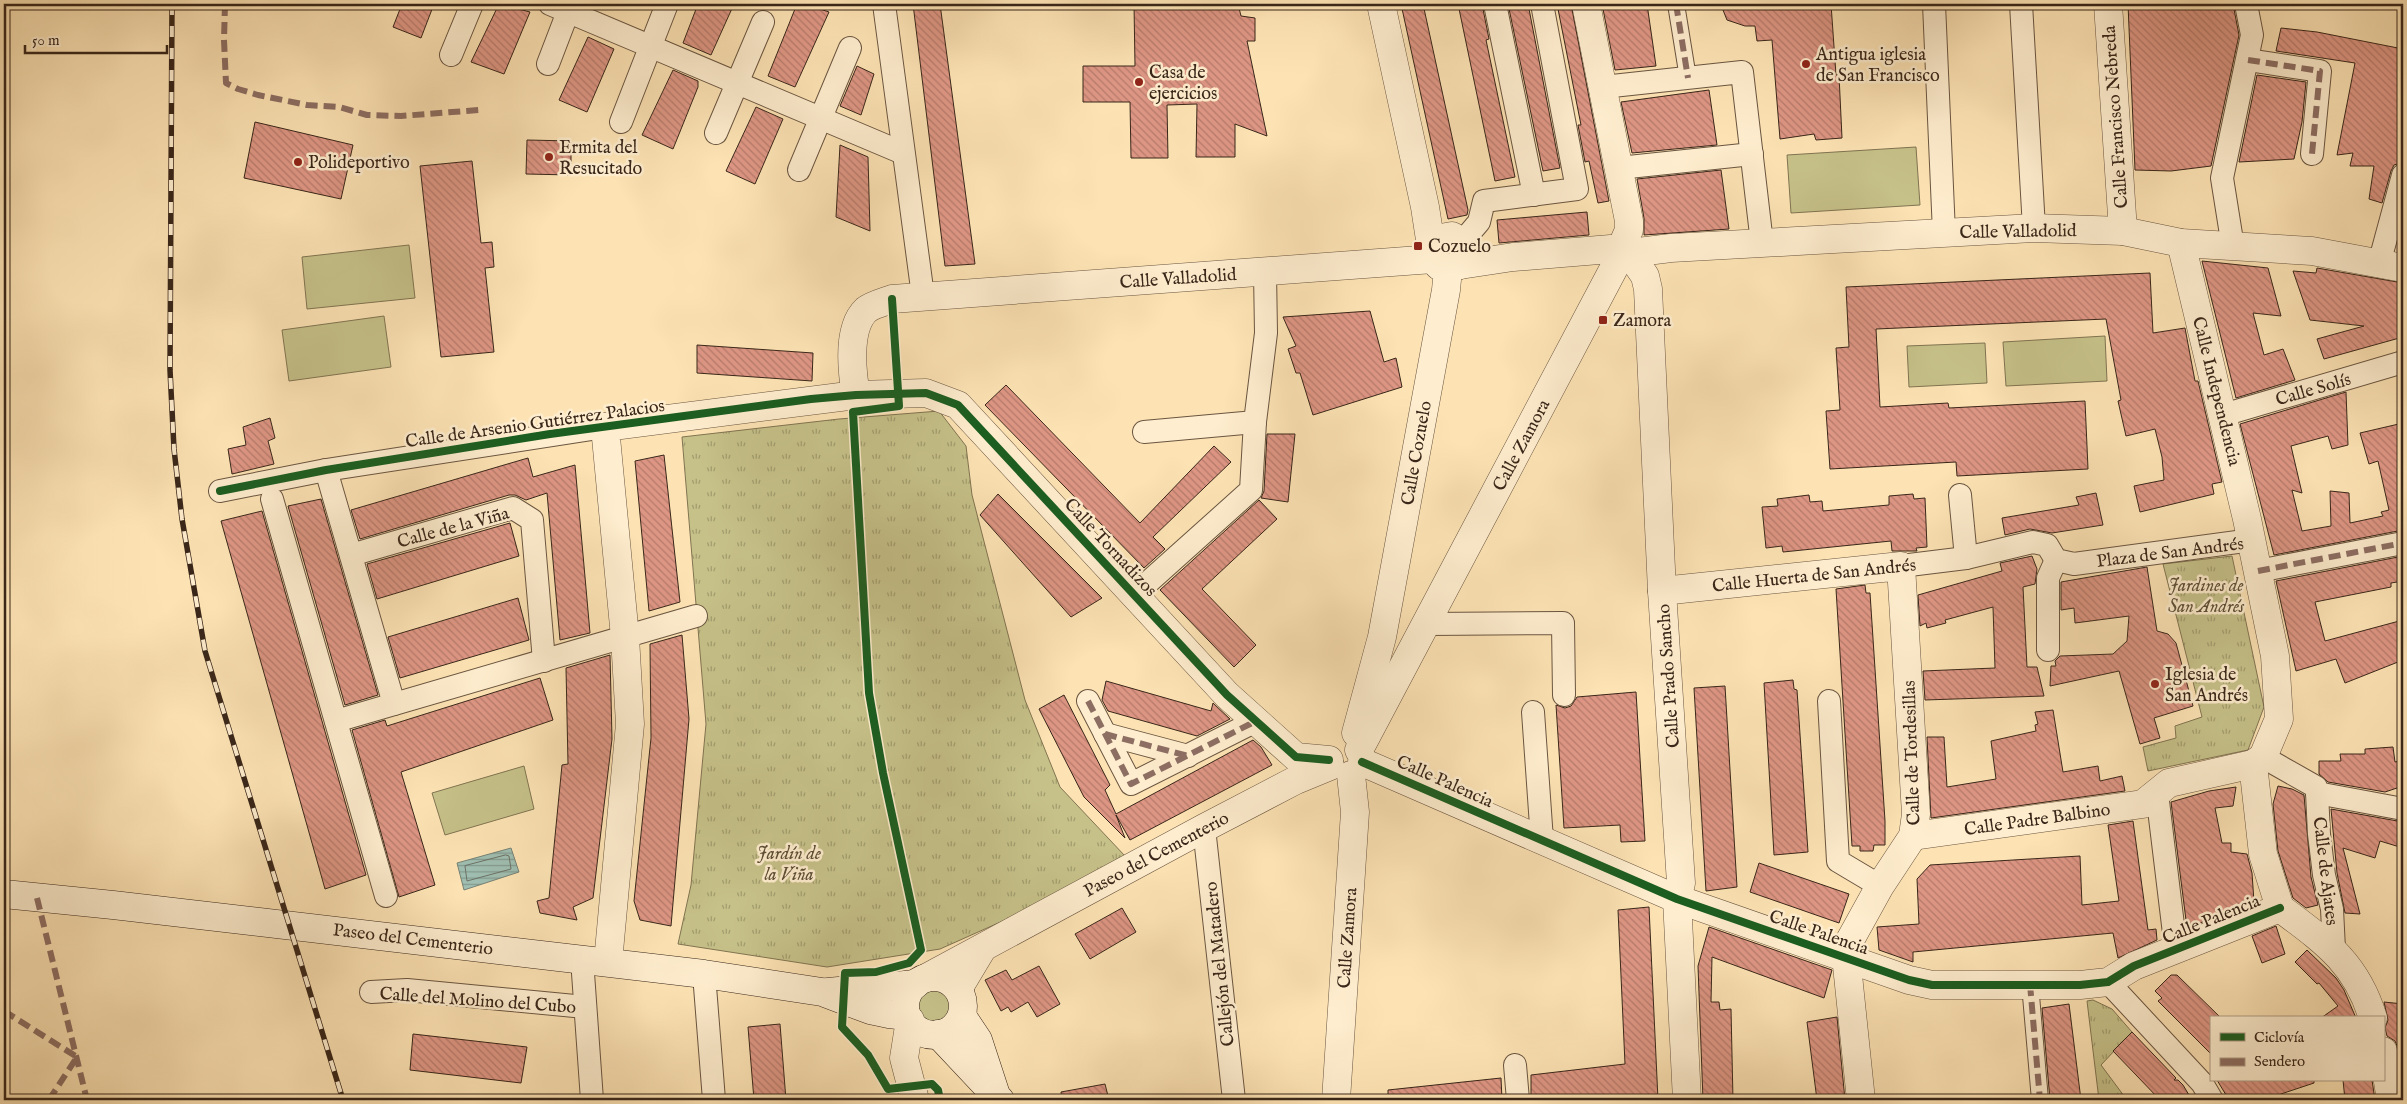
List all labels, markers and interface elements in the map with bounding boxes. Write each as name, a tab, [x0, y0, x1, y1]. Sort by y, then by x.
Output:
scale bar	[25, 22, 168, 54]
street label: Calle Francisco Nebreda	[2099, 25, 2134, 209]
text: 50 m	[32, 31, 60, 50]
place label: Antigua iglesia de San Francisco	[1815, 44, 1940, 88]
marker: Antigua iglesia de San Francisco	[1800, 58, 1812, 70]
place label: Casa de ejercicios	[1149, 62, 1217, 106]
marker: Casa de ejercicios	[1133, 76, 1145, 88]
place label: Ermita del Resucitado	[559, 137, 643, 181]
marker: Ermita del Resucitado	[543, 151, 555, 163]
place label: Polideportivo	[308, 152, 410, 175]
marker: Polideportivo	[292, 156, 304, 168]
street label: Calle Valladolid	[1959, 220, 2077, 245]
place label: Cozuelo	[1428, 236, 1491, 259]
marker: Cozuelo	[1412, 240, 1424, 252]
street label: Calle Valladolid	[1119, 264, 1238, 295]
place label: Zamora	[1613, 310, 1672, 333]
marker: Zamora	[1597, 314, 1609, 326]
street label: Calle Independencia	[2186, 314, 2245, 469]
street label: Calle Solís	[2273, 369, 2354, 412]
street label: Calle de Arsenio Gutiérrez Palacios	[404, 395, 666, 454]
street label: Calle Zamora	[1488, 396, 1556, 496]
street label: Calle Cozuelo	[1397, 399, 1438, 507]
street label: Calle Tornadizos	[1058, 494, 1161, 602]
street label: Calle de la Viña	[395, 502, 512, 554]
street label: Plaza de San Andrés	[2095, 533, 2245, 574]
street label: Calle Huerta de San Andrés	[1711, 554, 1917, 599]
park label: Jardines de San Andrés	[2168, 575, 2245, 619]
street label: Calle Prado Sancho	[1653, 603, 1686, 749]
place label: Iglesia de San Andrés	[2165, 664, 2248, 708]
marker: Iglesia de San Andrés	[2149, 678, 2161, 690]
street label: Calle de Tordesillas	[1898, 680, 1927, 826]
street label: Calle Palencia	[1392, 751, 1497, 814]
street label: Calle Padre Balbino	[1963, 799, 2112, 842]
street label: Paseo del Cementerio	[1080, 807, 1234, 903]
street label: Calle de Ajates	[2306, 815, 2343, 927]
park label: Jardín de la Viña	[757, 843, 821, 887]
street label: Callejón del Matadero	[1200, 880, 1241, 1047]
street label: Calle Zamora	[1334, 887, 1364, 989]
street label: Calle Palencia	[2159, 890, 2264, 950]
street label: Calle Palencia	[1766, 906, 1871, 961]
street label: Paseo del Cementerio	[331, 919, 495, 962]
street label: Calle del Molino del Cubo	[379, 983, 577, 1020]
legend	[2210, 1016, 2384, 1082]
text: Ciclovía	[2254, 1028, 2305, 1047]
text: Sendero	[2254, 1052, 2305, 1071]

